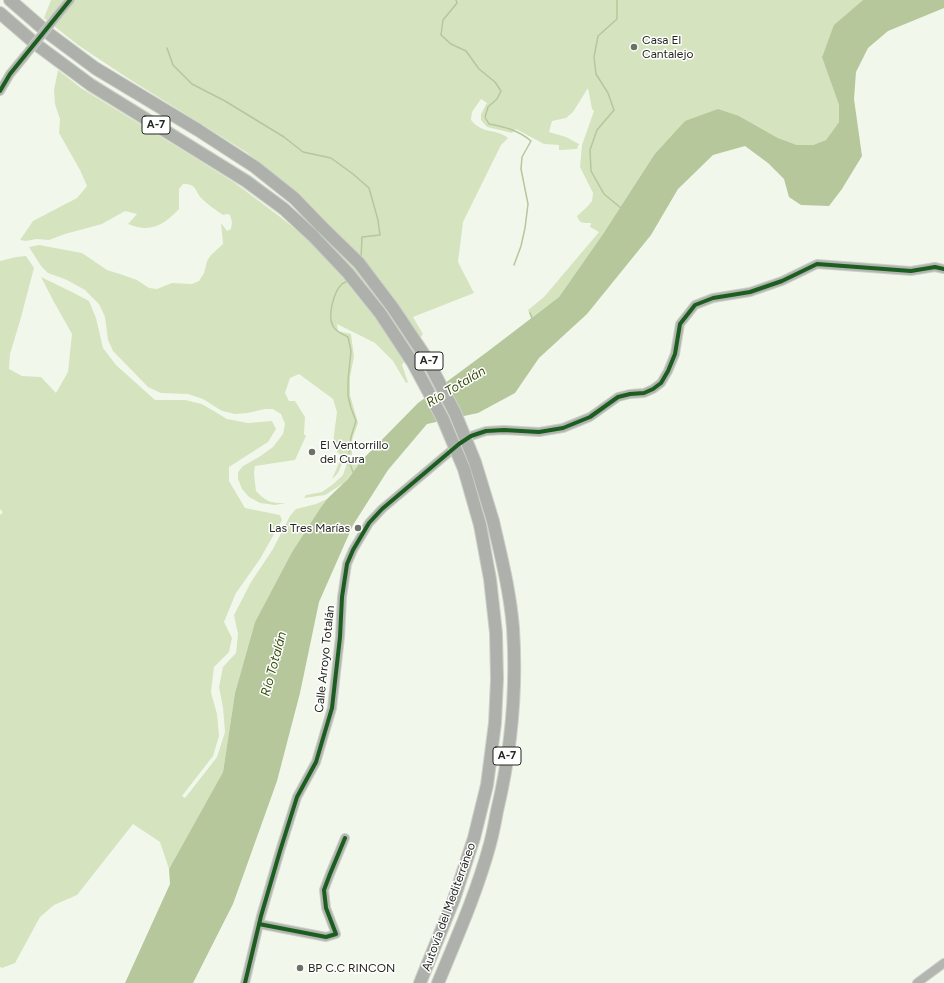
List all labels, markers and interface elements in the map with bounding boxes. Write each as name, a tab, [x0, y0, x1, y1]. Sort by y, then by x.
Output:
place label: Casa El Cantalejo	[642, 33, 693, 61]
marker: Casa El Cantalejo	[629, 42, 639, 52]
road number: A-7	[142, 116, 170, 134]
road number: A-7	[415, 352, 443, 370]
water label: Río Totalán	[424, 363, 488, 411]
place label: El Ventorrillo del Cura	[320, 438, 388, 466]
marker: El Ventorrillo del Cura	[307, 447, 317, 457]
place label: Las Tres Marías	[269, 521, 350, 535]
marker: Las Tres Marías	[353, 523, 363, 533]
street label: Calle Arroyo Totalán	[312, 605, 338, 713]
water label: Río Totalán	[258, 630, 290, 698]
road number: A-7	[493, 747, 521, 765]
street label: Autovía del Mediterráneo	[419, 841, 479, 973]
place label: BP C.C RINCON	[308, 961, 395, 975]
marker: BP C.C RINCON	[295, 963, 305, 973]

